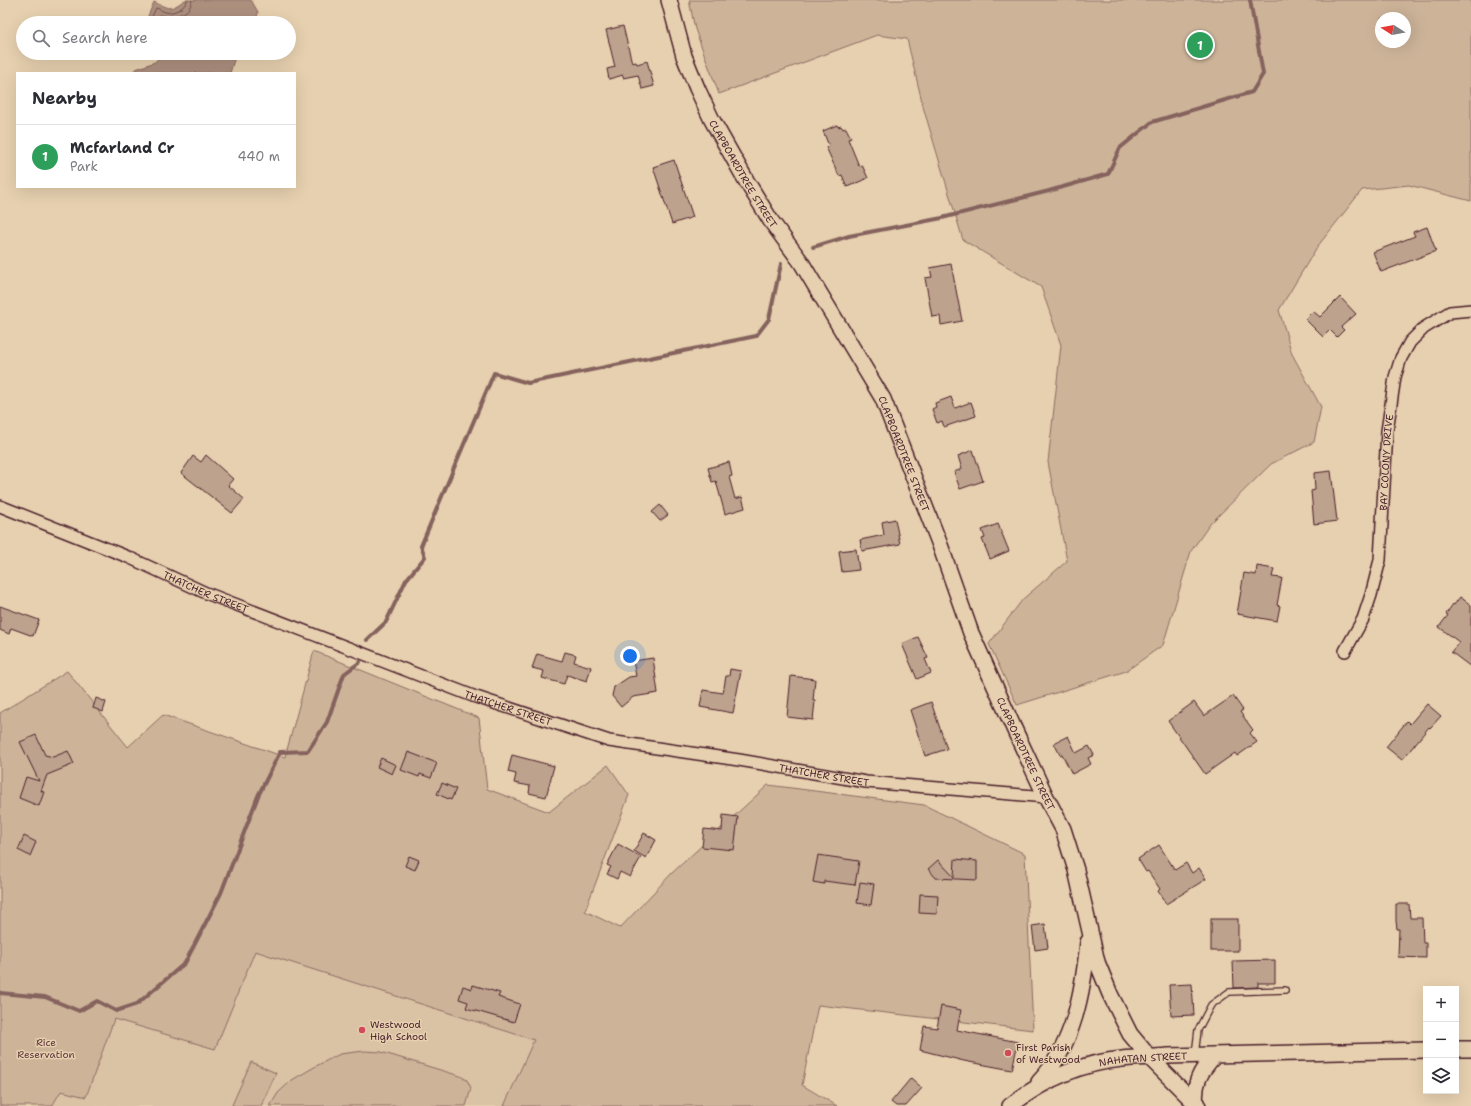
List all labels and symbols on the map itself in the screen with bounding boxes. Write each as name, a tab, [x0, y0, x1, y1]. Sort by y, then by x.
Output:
north arrow	[1375, 12, 1411, 48]
pin: 1	[1187, 30, 1213, 60]
street label: CLAPBOARDTREE STREET	[706, 117, 780, 231]
street label: CLAPBOARDTREE STREET	[875, 394, 932, 514]
street label: BAY COLONY DRIVE	[1377, 413, 1396, 511]
street label: THATCHER STREET	[161, 568, 250, 616]
your location	[620, 646, 640, 666]
street label: THATCHER STREET	[463, 687, 553, 729]
street label: CLAPBOARDTREE STREET	[994, 695, 1058, 813]
street label: THATCHER STREET	[778, 761, 870, 789]
place label: Westwood High School	[370, 1018, 427, 1043]
marker: Westwood High School	[357, 1025, 367, 1035]
park label: Rice Reservation	[17, 1036, 75, 1061]
place label: First Parish of Westwood	[1016, 1041, 1081, 1066]
marker: First Parish of Westwood	[1003, 1048, 1013, 1058]
street label: NAHATAN STREET	[1098, 1050, 1187, 1070]

